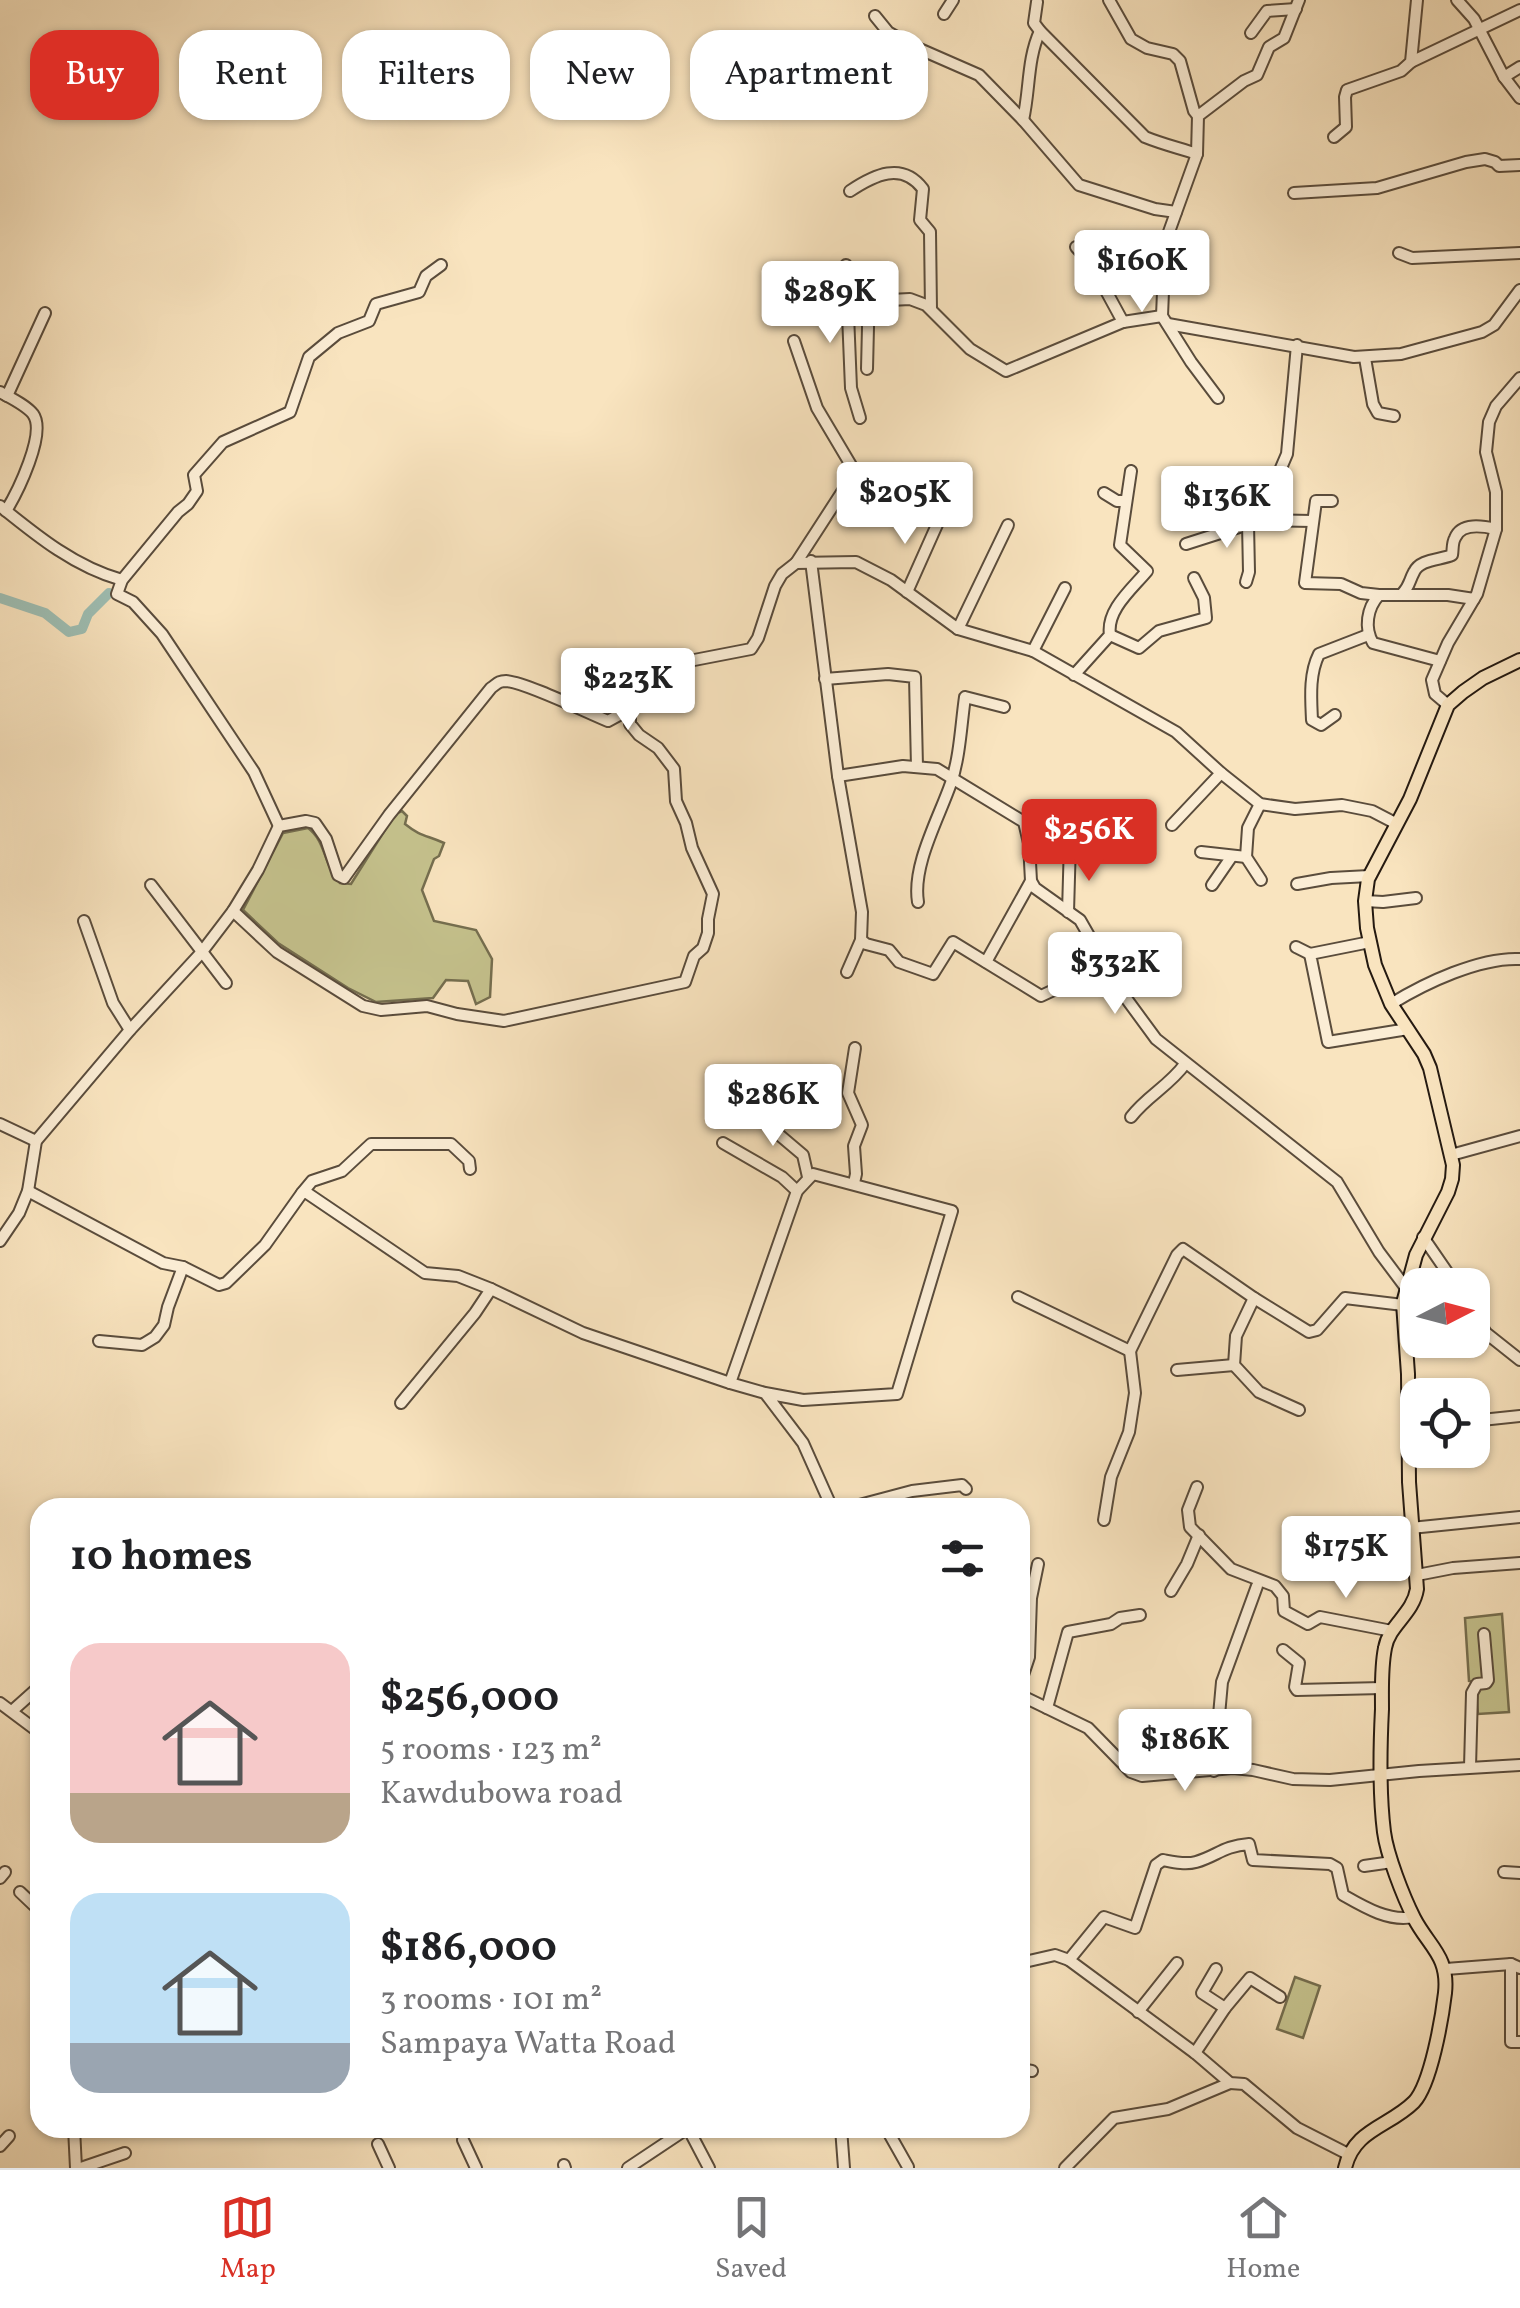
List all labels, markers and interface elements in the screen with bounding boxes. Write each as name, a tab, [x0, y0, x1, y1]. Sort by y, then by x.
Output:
chip: Buy	[30, 30, 159, 120]
chip: Rent	[179, 30, 322, 120]
chip: Filters	[342, 30, 510, 120]
chip: New	[530, 30, 670, 120]
chip: Apartment	[690, 30, 928, 120]
pin: $160K	[1072, 230, 1212, 315]
text: $160K	[1096, 240, 1188, 284]
pin: $289K	[760, 261, 900, 346]
text: $289K	[784, 271, 876, 315]
pin: $205K	[835, 462, 975, 547]
pin: $136K	[1157, 466, 1297, 551]
text: $205K	[859, 472, 951, 516]
text: $136K	[1183, 476, 1271, 520]
pin: $223K	[558, 648, 698, 733]
text: $223K	[583, 658, 673, 702]
pin: $256K	[1019, 799, 1159, 884]
text: $256K	[1044, 809, 1134, 853]
pin: $332K	[1045, 932, 1185, 1017]
text: $332K	[1070, 942, 1160, 986]
pin: $286K	[703, 1064, 843, 1149]
text: $286K	[727, 1074, 819, 1118]
north arrow	[1400, 1268, 1490, 1358]
map controls	[1400, 1268, 1490, 1468]
button: locate	[1400, 1378, 1490, 1468]
pin: $175K	[1276, 1516, 1416, 1601]
text: $175K	[1304, 1526, 1388, 1570]
text: 10 homes	[70, 1529, 253, 1588]
icon: filters	[935, 1531, 990, 1586]
text: $256,000	[380, 1670, 559, 1729]
icon: home	[150, 1683, 270, 1803]
pin: $186K	[1115, 1709, 1255, 1794]
text: $186K	[1141, 1719, 1229, 1763]
text: 5 rooms · 123 m²	[380, 1729, 602, 1773]
text: Kawdubowa road	[380, 1773, 623, 1817]
text: $186,000	[380, 1920, 557, 1979]
icon: home	[150, 1933, 270, 2053]
text: 3 rooms · 101 m²	[380, 1979, 602, 2023]
text: Sampaya Watta Road	[380, 2023, 676, 2067]
tab: Map	[220, 2190, 276, 2289]
tab: Saved	[715, 2190, 787, 2289]
tab: Home	[1226, 2190, 1300, 2289]

